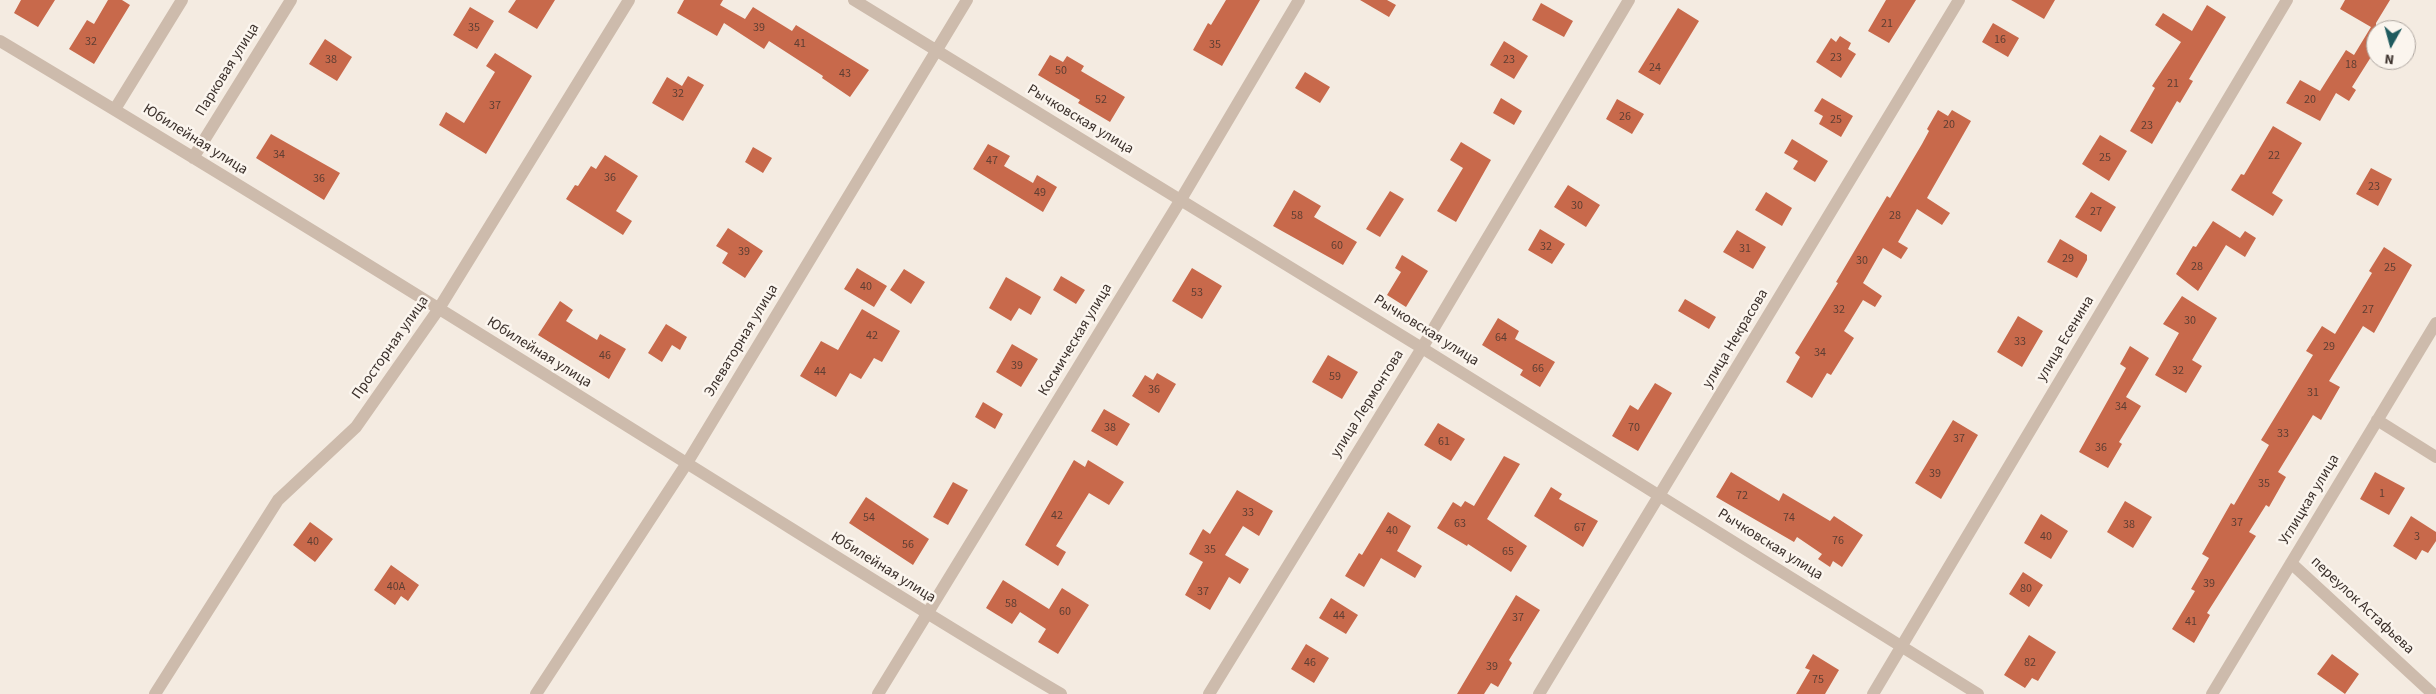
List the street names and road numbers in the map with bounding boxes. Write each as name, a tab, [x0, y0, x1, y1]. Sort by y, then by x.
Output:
street label: Парковая улица	[192, 20, 264, 120]
street label: Рычковская улица	[1024, 81, 1136, 159]
street label: Юбилейная улица	[139, 101, 251, 179]
street label: Космическая улица	[1035, 280, 1117, 400]
street label: Элеваторная улица	[701, 281, 783, 401]
street label: улица Некрасова	[1699, 286, 1773, 392]
street label: Рычковская улица	[1370, 291, 1482, 371]
street label: Просторная улица	[349, 293, 433, 403]
street label: улица Есенина	[2033, 293, 2099, 385]
street label: Юбилейная улица	[483, 314, 595, 392]
street label: улица Лермонтова	[1328, 347, 1408, 461]
street label: Углицкая улица	[2276, 452, 2344, 548]
street label: Рычковская улица	[1714, 505, 1826, 585]
street label: Юбилейная улица	[827, 529, 939, 607]
street label: переулок Астафьева	[2307, 553, 2417, 659]

